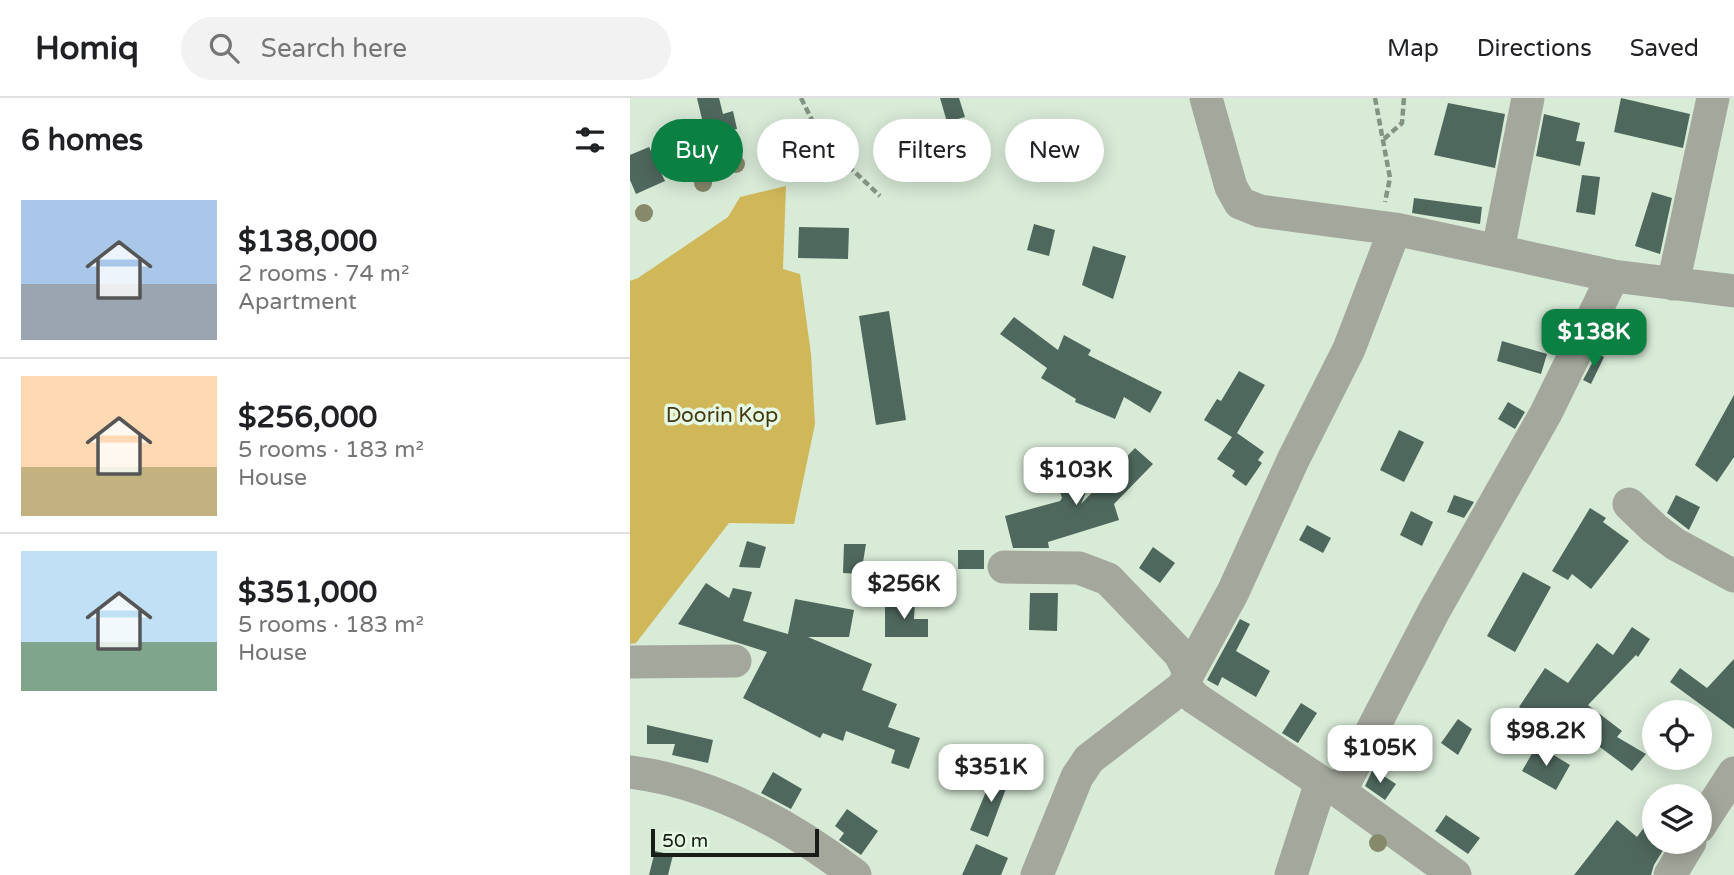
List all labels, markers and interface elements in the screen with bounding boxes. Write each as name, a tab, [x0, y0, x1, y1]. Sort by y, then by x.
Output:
search box	[181, 17, 671, 80]
text: Homiq	[35, 29, 139, 68]
icon: search	[205, 29, 243, 67]
text: Search here	[261, 33, 407, 64]
text: Map	[1387, 34, 1439, 63]
text: Directions	[1477, 34, 1592, 63]
text: Saved	[1630, 34, 1699, 63]
chip: Buy	[651, 119, 743, 182]
chip: Rent	[757, 119, 859, 182]
chip: Filters	[873, 119, 991, 182]
chip: New	[1005, 119, 1104, 182]
icon: filters	[571, 121, 609, 159]
text: 6 homes	[21, 122, 143, 159]
text: $138,000	[238, 223, 377, 260]
icon: home	[77, 228, 161, 312]
text: 2 rooms · 74 m²	[238, 260, 409, 288]
text: Apartment	[238, 288, 357, 316]
pin: $138K	[1545, 310, 1643, 369]
text: $138K	[1558, 318, 1630, 346]
text: $256,000	[238, 399, 377, 436]
park label: Doorin Kop	[666, 403, 778, 428]
icon: home	[77, 404, 161, 488]
text: 5 rooms · 183 m²	[238, 436, 424, 464]
pin: $103K	[1027, 448, 1125, 507]
text: $103K	[1040, 456, 1112, 484]
text: House	[238, 464, 307, 492]
pin: $256K	[855, 561, 953, 621]
text: $256K	[868, 570, 940, 598]
text: $351,000	[238, 574, 377, 611]
icon: home	[77, 579, 161, 663]
text: 5 rooms · 183 m²	[238, 611, 424, 639]
text: House	[238, 639, 307, 667]
map controls	[1642, 700, 1712, 854]
button: locate	[1642, 700, 1712, 770]
pin: $98.2K	[1489, 708, 1603, 768]
text: $98.2K	[1507, 717, 1585, 745]
pin: $105K	[1331, 726, 1429, 785]
text: $105K	[1344, 734, 1416, 762]
pin: $351K	[942, 744, 1040, 804]
text: $351K	[955, 753, 1027, 781]
button: layers	[1642, 784, 1712, 854]
scale bar	[651, 826, 819, 858]
text: 50 m	[662, 830, 708, 852]

